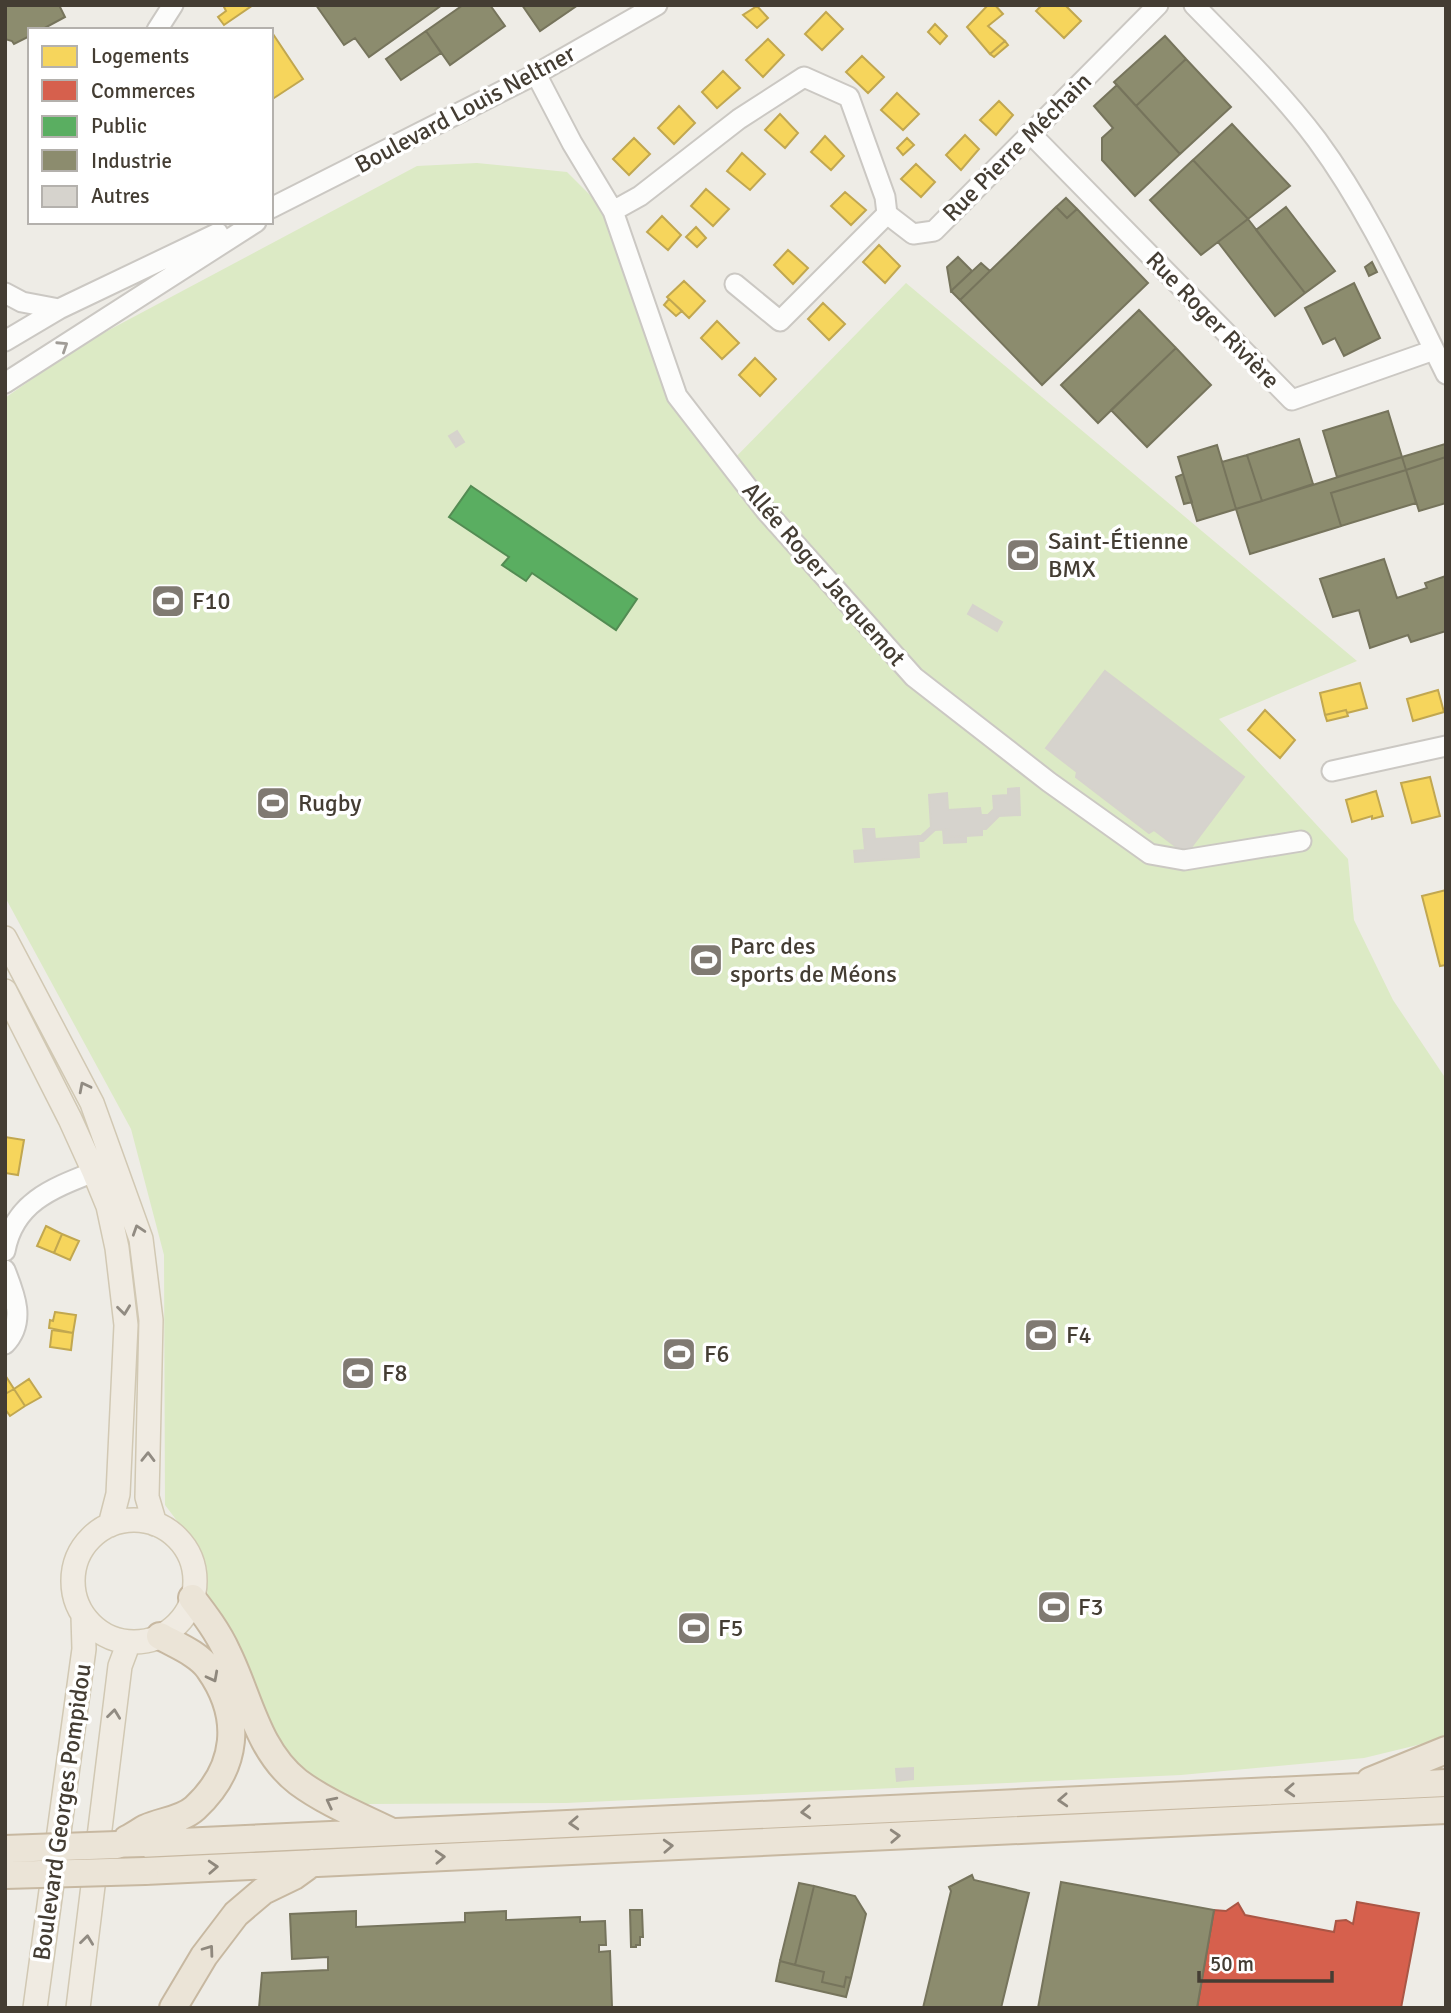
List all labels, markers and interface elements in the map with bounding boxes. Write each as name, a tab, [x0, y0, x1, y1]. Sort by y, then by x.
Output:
legend	[28, 28, 273, 224]
street label: Boulevard Louis Neltner	[350, 38, 581, 180]
text: Logements	[91, 43, 189, 69]
street label: Rue Pierre Méchain	[936, 66, 1098, 228]
text: Commerces	[91, 78, 195, 104]
text: Public	[91, 113, 147, 139]
text: Industrie	[91, 148, 172, 174]
text: Autres	[91, 183, 149, 209]
street label: Rue Roger Rivière	[1140, 245, 1286, 395]
one-way arrow	[55, 341, 68, 354]
street label: Allée Roger Jacquemot	[736, 476, 912, 672]
place label: Saint-Étienne BMX	[1048, 526, 1189, 584]
sports icon: Saint-Étienne BMX	[1004, 536, 1042, 574]
sports icon: F10	[149, 582, 187, 620]
place label: F10	[192, 586, 230, 616]
sports icon: Rugby	[254, 784, 292, 822]
place label: Rugby	[298, 788, 362, 818]
place label: Parc des sports de Méons	[730, 931, 897, 989]
sports icon: Parc des sports de Méons	[687, 941, 725, 979]
one-way arrow	[78, 1082, 92, 1094]
one-way arrow	[132, 1225, 146, 1237]
one-way arrow	[117, 1304, 132, 1316]
sports icon: F4	[1022, 1316, 1060, 1354]
place label: F4	[1066, 1320, 1092, 1350]
sports icon: F6	[660, 1335, 698, 1373]
place label: F6	[704, 1339, 729, 1369]
sports icon: F8	[339, 1354, 377, 1392]
place label: F8	[382, 1358, 407, 1388]
one-way arrow	[140, 1451, 155, 1462]
sports icon: F3	[1035, 1588, 1073, 1626]
place label: F3	[1078, 1592, 1103, 1622]
sports icon: F5	[675, 1609, 713, 1647]
place label: F5	[718, 1613, 743, 1643]
street label: Boulevard Georges Pompidou	[26, 1662, 98, 1962]
one-way arrow	[205, 1670, 218, 1682]
one-way arrow	[107, 1708, 122, 1720]
one-way arrow	[1284, 1782, 1295, 1797]
one-way arrow	[1057, 1793, 1068, 1808]
one-way arrow	[326, 1797, 338, 1811]
one-way arrow	[800, 1805, 811, 1820]
one-way arrow	[568, 1816, 579, 1831]
one-way arrow	[890, 1828, 901, 1843]
one-way arrow	[662, 1839, 673, 1854]
one-way arrow	[435, 1849, 446, 1864]
one-way arrow	[208, 1860, 219, 1875]
one-way arrow	[79, 1934, 94, 1946]
scale bar	[1199, 1940, 1332, 1984]
one-way arrow	[201, 1945, 213, 1958]
text: 50 m	[1210, 1951, 1254, 1977]

